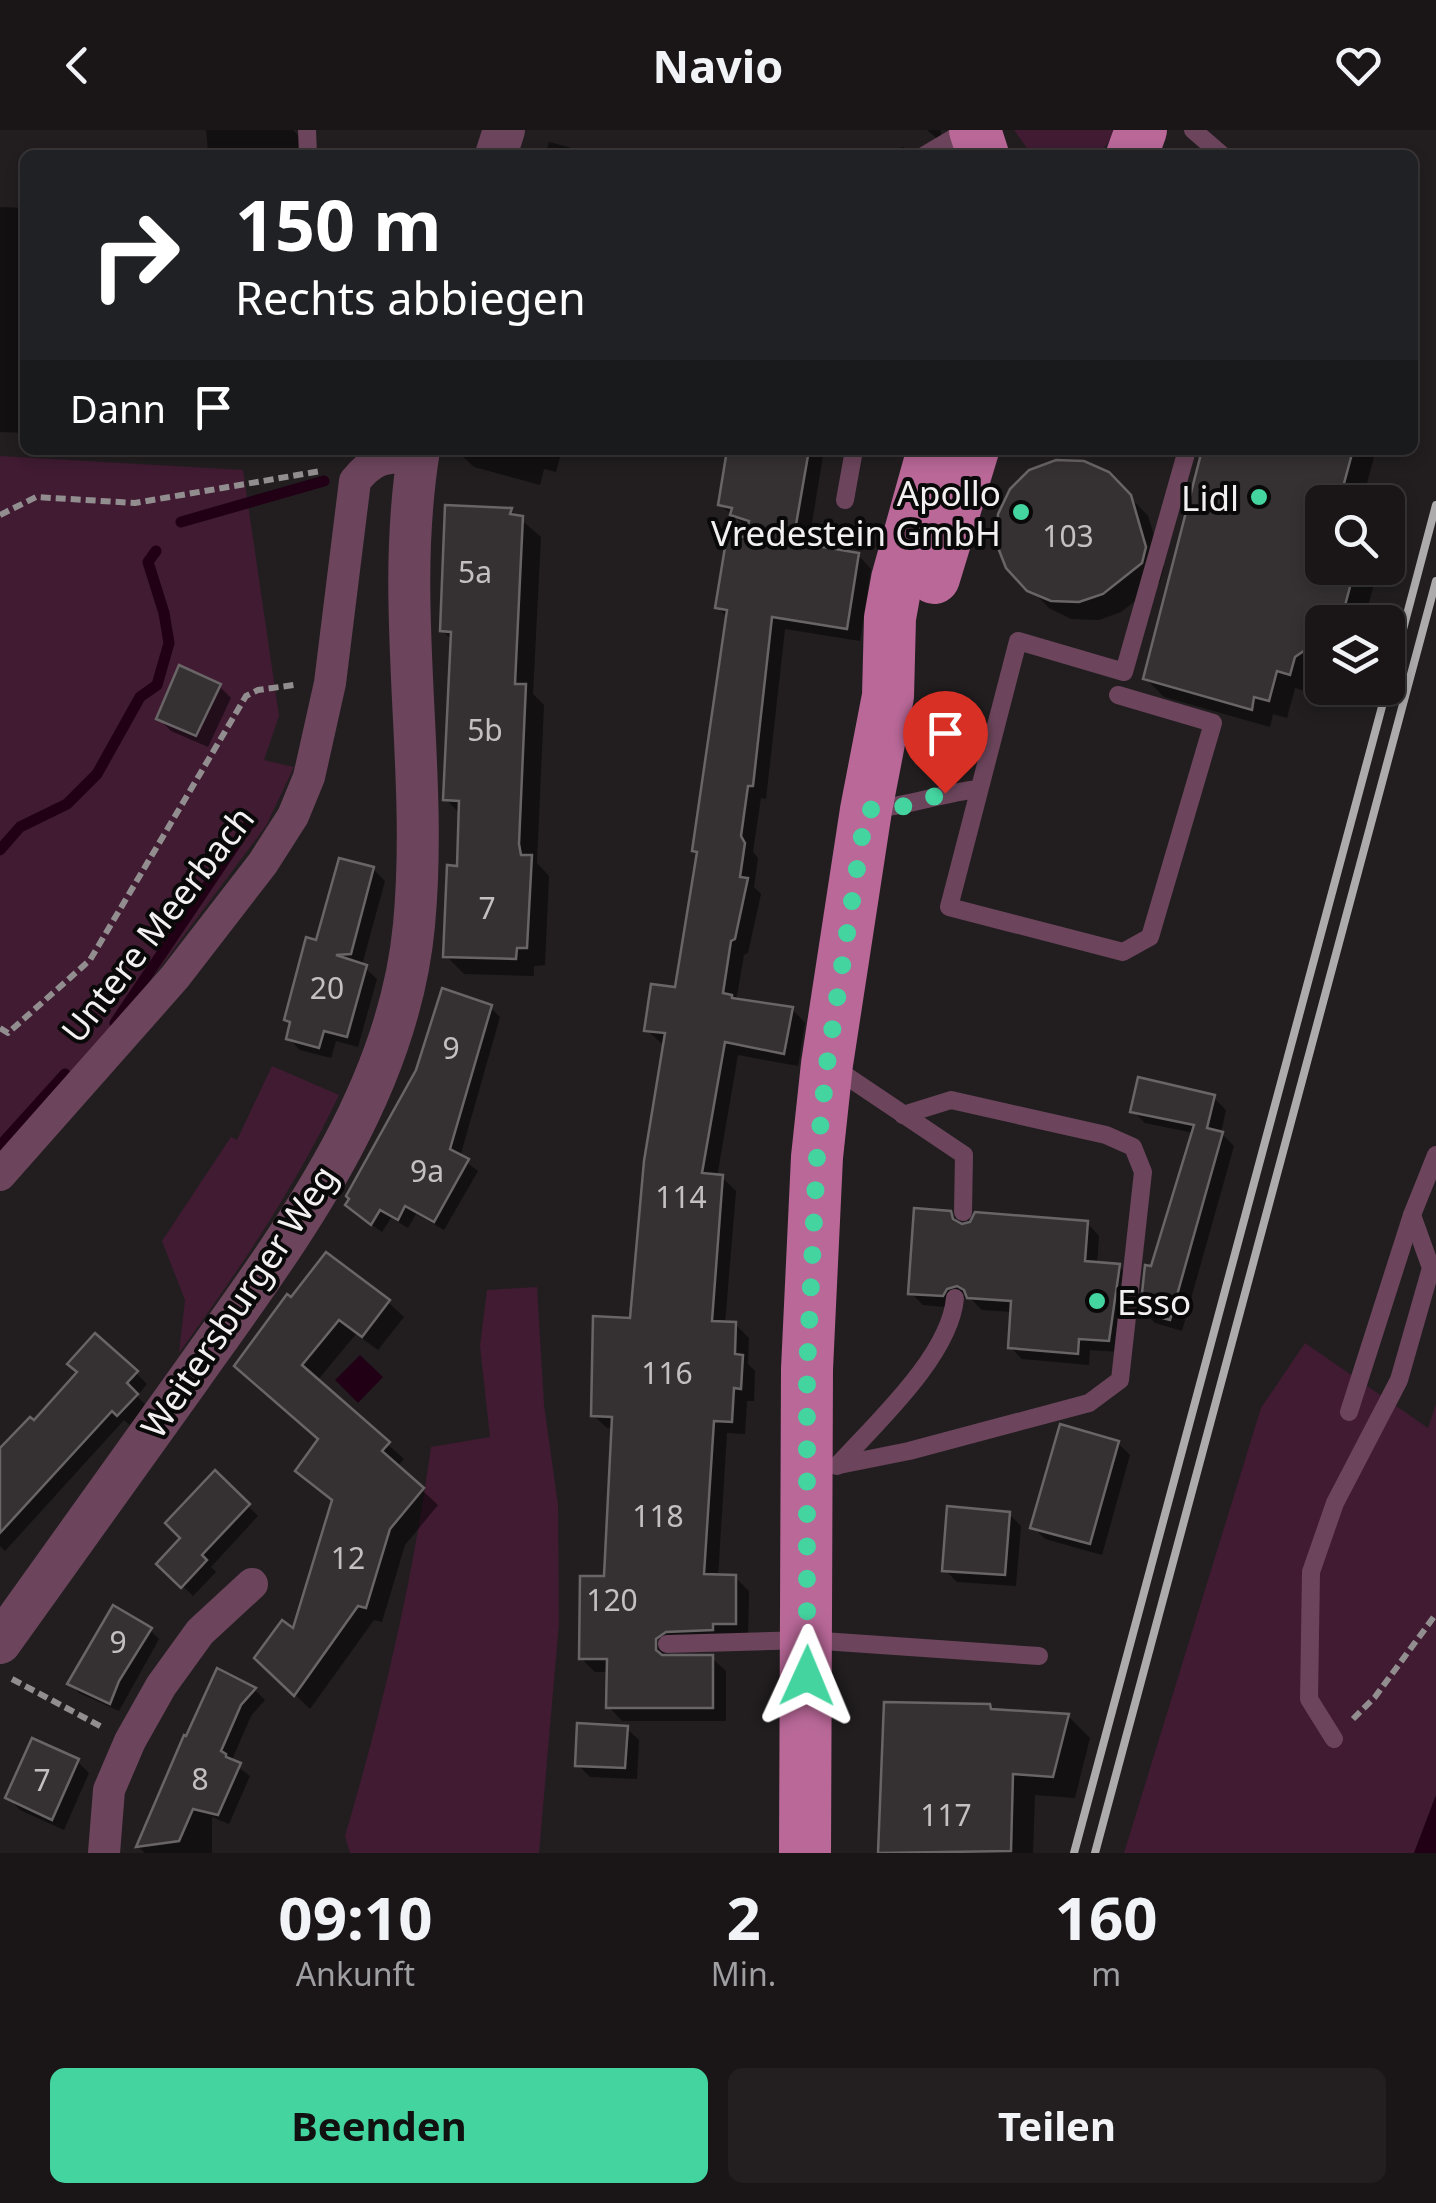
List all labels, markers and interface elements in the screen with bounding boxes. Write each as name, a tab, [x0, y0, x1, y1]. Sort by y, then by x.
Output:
text: Navio	[653, 35, 783, 96]
icon: back	[50, 38, 105, 93]
icon: heart	[1331, 38, 1386, 93]
text: 150 m	[235, 176, 442, 272]
icon: right	[70, 190, 200, 320]
text: Rechts abbiegen	[235, 267, 586, 328]
icon: arrive	[186, 380, 241, 435]
text: Dann	[70, 382, 166, 434]
place label: Apollo Vredestein GmbH	[711, 469, 1001, 556]
place label: Lidl	[1181, 474, 1239, 521]
map controls	[1305, 485, 1405, 705]
button: search	[1305, 485, 1405, 585]
marker: Lidl	[1248, 486, 1270, 508]
marker: Apollo Vredestein GmbH	[1010, 501, 1032, 523]
house number: 103	[1042, 515, 1094, 556]
house number: 5a	[458, 551, 492, 592]
button: layers	[1305, 605, 1405, 705]
pin	[903, 691, 988, 794]
icon: arrive	[918, 706, 973, 761]
house number: 5b	[467, 709, 503, 750]
street label: Untere Meerbach	[50, 796, 264, 1052]
house number: 7	[478, 887, 496, 928]
house number: 20	[310, 967, 344, 1008]
house number: 9	[442, 1027, 460, 1068]
house number: 9a	[410, 1150, 444, 1191]
street label: Weitersburger Weg	[129, 1155, 347, 1447]
house number: 114	[655, 1176, 707, 1217]
place label: Esso	[1117, 1278, 1191, 1325]
marker: Esso	[1086, 1290, 1108, 1312]
house number: 116	[641, 1352, 693, 1393]
house number: 118	[632, 1495, 684, 1536]
house number: 12	[331, 1537, 365, 1578]
house number: 120	[586, 1579, 638, 1620]
house number: 9	[109, 1621, 127, 1662]
position arrow	[755, 1624, 859, 1728]
house number: 8	[191, 1758, 209, 1799]
house number: 7	[33, 1759, 51, 1800]
house number: 117	[920, 1794, 972, 1835]
text: 09:10	[278, 1876, 432, 1958]
text: 2	[726, 1876, 761, 1958]
text: 160	[1055, 1876, 1158, 1958]
text: Ankunft	[296, 1952, 415, 1995]
text: Min.	[711, 1952, 776, 1995]
text: m	[1091, 1952, 1121, 1995]
button: Beenden	[50, 2068, 708, 2183]
button: Teilen	[728, 2068, 1386, 2183]

